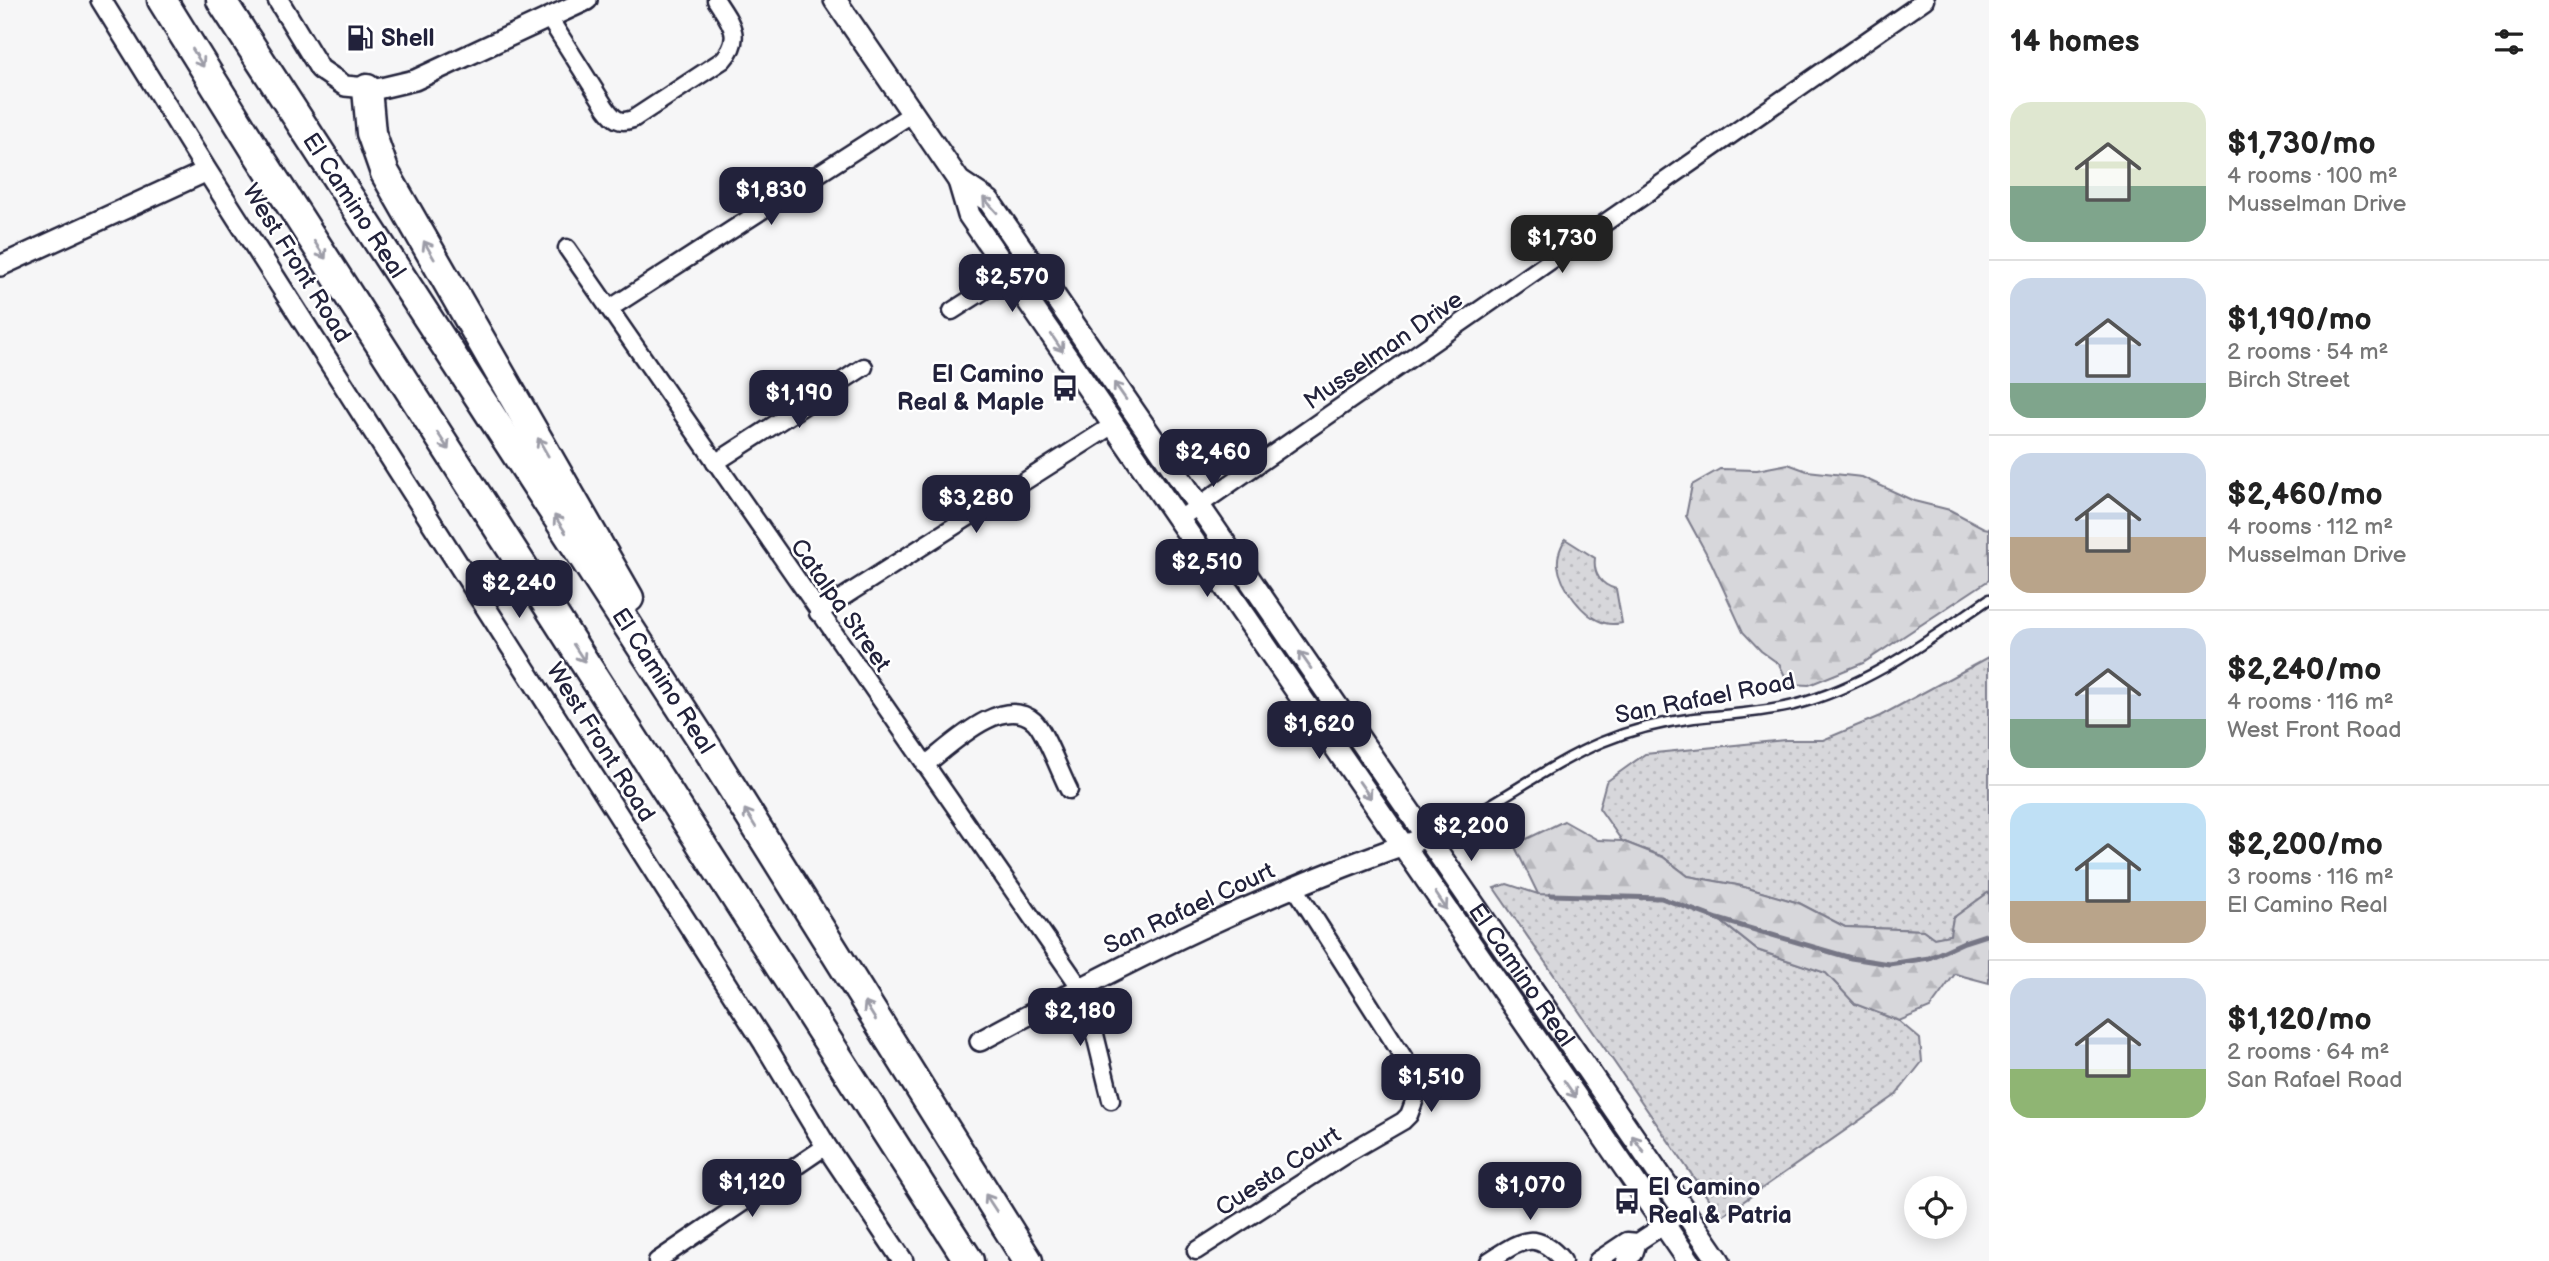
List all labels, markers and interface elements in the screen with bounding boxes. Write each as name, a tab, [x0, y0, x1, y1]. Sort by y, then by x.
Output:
fuel station icon: Shell	[345, 23, 375, 53]
icon: filters	[2490, 23, 2528, 61]
place label: Shell	[381, 24, 435, 53]
text: 14 homes	[2010, 24, 2139, 60]
one-way arrow	[190, 48, 205, 67]
text: $1,730/mo	[2227, 126, 2376, 162]
street label: El Camino Real	[296, 127, 412, 284]
icon: home	[2066, 130, 2150, 214]
text: 4 rooms · 100 m²	[2227, 162, 2398, 190]
pin: $1,830	[714, 168, 828, 227]
text: $1,830	[735, 176, 807, 204]
street label: West Front Road	[236, 178, 357, 348]
text: Musselman Drive	[2227, 190, 2407, 218]
one-way arrow	[982, 196, 998, 214]
pin: $1,730	[1505, 216, 1619, 275]
text: $1,730	[1527, 224, 1597, 252]
one-way arrow	[312, 240, 327, 259]
one-way arrow	[422, 240, 436, 260]
pin: $2,570	[955, 254, 1069, 314]
text: $2,570	[975, 263, 1049, 291]
street label: Musselman Drive	[1298, 285, 1468, 416]
text: $1,190/mo	[2227, 302, 2372, 338]
icon: home	[2066, 306, 2150, 390]
one-way arrow	[1049, 333, 1064, 352]
text: 2 rooms · 54 m²	[2227, 338, 2389, 366]
place label: El Camino Real & Maple	[897, 360, 1044, 417]
text: Birch Street	[2227, 366, 2350, 394]
pin: $1,190	[742, 370, 856, 430]
bus stop icon: El Camino Real & Maple	[1050, 373, 1080, 403]
text: $1,190	[765, 379, 833, 407]
one-way arrow	[1113, 382, 1127, 401]
pin: $2,460	[1156, 430, 1270, 489]
one-way arrow	[436, 431, 450, 451]
one-way arrow	[536, 437, 549, 458]
text: $2,460	[1175, 438, 1251, 466]
pin: $3,280	[919, 476, 1033, 535]
text: $2,460/mo	[2227, 477, 2383, 513]
icon: home	[2066, 481, 2150, 565]
text: $3,280	[938, 484, 1014, 512]
text: 4 rooms · 112 m²	[2227, 513, 2393, 541]
one-way arrow	[553, 515, 567, 534]
street label: Catalpa Street	[784, 533, 897, 678]
pin: $2,510	[1150, 540, 1264, 599]
text: Musselman Drive	[2227, 541, 2407, 569]
text: $2,510	[1171, 548, 1243, 576]
pin: $2,240	[462, 560, 576, 620]
text: $2,240	[482, 569, 556, 597]
street label: El Camino Real	[605, 603, 721, 759]
one-way arrow	[573, 643, 587, 663]
one-way arrow	[1298, 650, 1312, 670]
text: $2,240/mo	[2227, 652, 2381, 688]
icon: home	[2066, 656, 2150, 740]
street label: West Front Road	[540, 657, 661, 827]
street label: San Rafael Road	[1613, 667, 1798, 730]
text: 4 rooms · 116 m²	[2227, 688, 2394, 716]
pin: $1,620	[1262, 702, 1376, 761]
text: $1,620	[1283, 710, 1355, 738]
text: West Front Road	[2227, 716, 2401, 744]
one-way arrow	[1358, 780, 1372, 799]
pin: $2,200	[1414, 804, 1528, 863]
one-way arrow	[743, 808, 757, 828]
text: $2,200	[1433, 812, 1509, 840]
text: $2,200/mo	[2227, 827, 2383, 863]
icon: home	[2066, 831, 2150, 915]
street label: San Rafael Court	[1099, 856, 1280, 961]
text: 3 rooms · 116 m²	[2227, 863, 2394, 891]
one-way arrow	[1434, 891, 1448, 911]
text: El Camino Real	[2227, 891, 2388, 919]
street label: El Camino Real	[1462, 898, 1581, 1052]
pin: $2,180	[1023, 988, 1137, 1048]
text: $2,180	[1044, 997, 1116, 1025]
one-way arrow	[863, 1001, 877, 1021]
text: $1,120/mo	[2227, 1002, 2372, 1038]
icon: home	[2066, 1006, 2150, 1090]
text: 2 rooms · 64 m²	[2227, 1038, 2389, 1066]
pin: $1,510	[1374, 1054, 1488, 1114]
text: $1,510	[1397, 1063, 1465, 1091]
text: San Rafael Road	[2227, 1066, 2402, 1094]
one-way arrow	[1563, 1079, 1577, 1098]
street label: Cuesta Court	[1210, 1120, 1347, 1223]
one-way arrow	[1631, 1135, 1645, 1154]
pin: $1,120	[695, 1160, 809, 1219]
pin: $1,070	[1473, 1162, 1587, 1222]
text: $1,120	[718, 1168, 786, 1196]
text: $1,070	[1494, 1171, 1566, 1199]
place label: El Camino Real & Patria	[1648, 1173, 1792, 1230]
map controls	[1904, 1176, 1967, 1239]
button: locate	[1904, 1176, 1967, 1239]
bus stop icon: El Camino Real & Patria	[1612, 1186, 1642, 1216]
one-way arrow	[984, 1194, 998, 1214]

